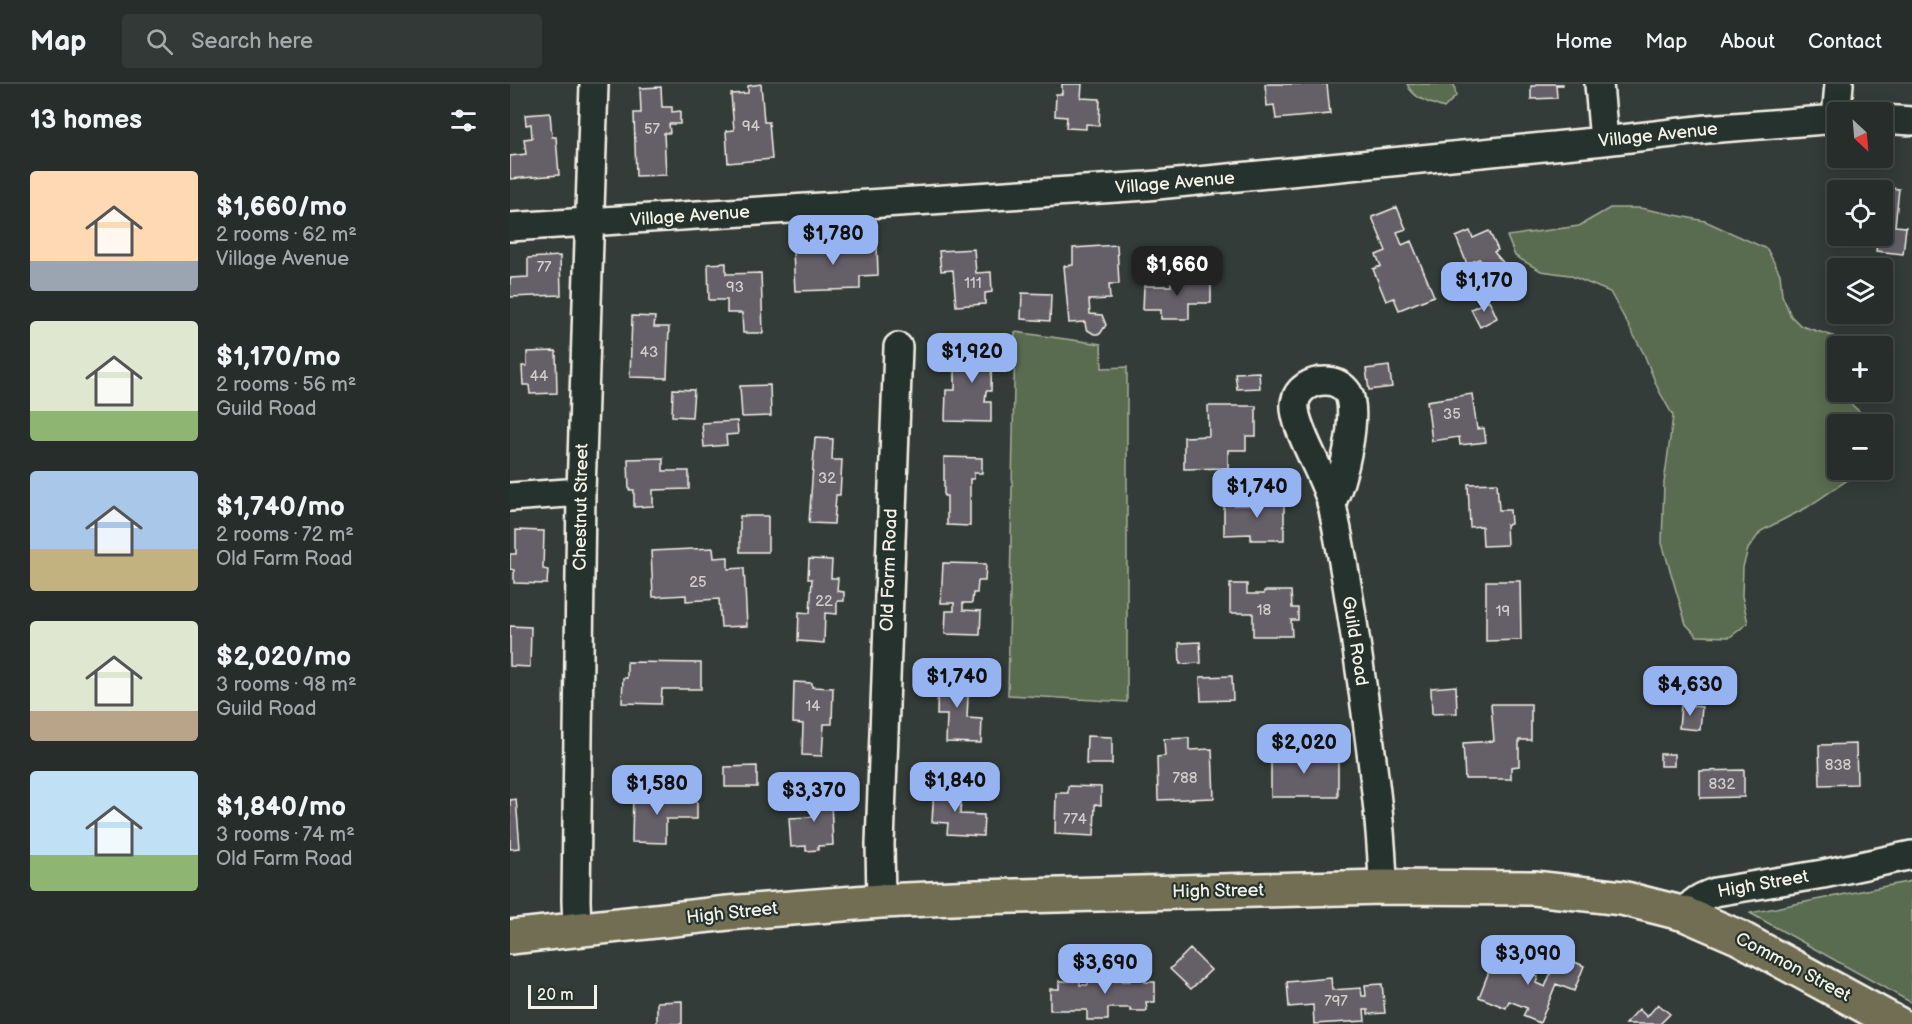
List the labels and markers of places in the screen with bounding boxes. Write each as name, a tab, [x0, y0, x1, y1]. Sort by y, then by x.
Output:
pin: $1,780	[784, 215, 882, 266]
pin: $1,660	[1128, 246, 1226, 297]
pin: $1,170	[1435, 262, 1533, 313]
pin: $1,920	[923, 333, 1021, 384]
pin: $1,740	[1208, 468, 1306, 519]
pin: $1,740	[908, 658, 1006, 709]
pin: $4,630	[1641, 666, 1739, 717]
pin: $2,020	[1255, 724, 1353, 775]
pin: $1,840	[906, 762, 1004, 813]
pin: $1,580	[608, 765, 706, 816]
pin: $3,370	[765, 772, 863, 823]
pin: $3,090	[1479, 935, 1577, 986]
pin: $3,690	[1056, 944, 1154, 995]

